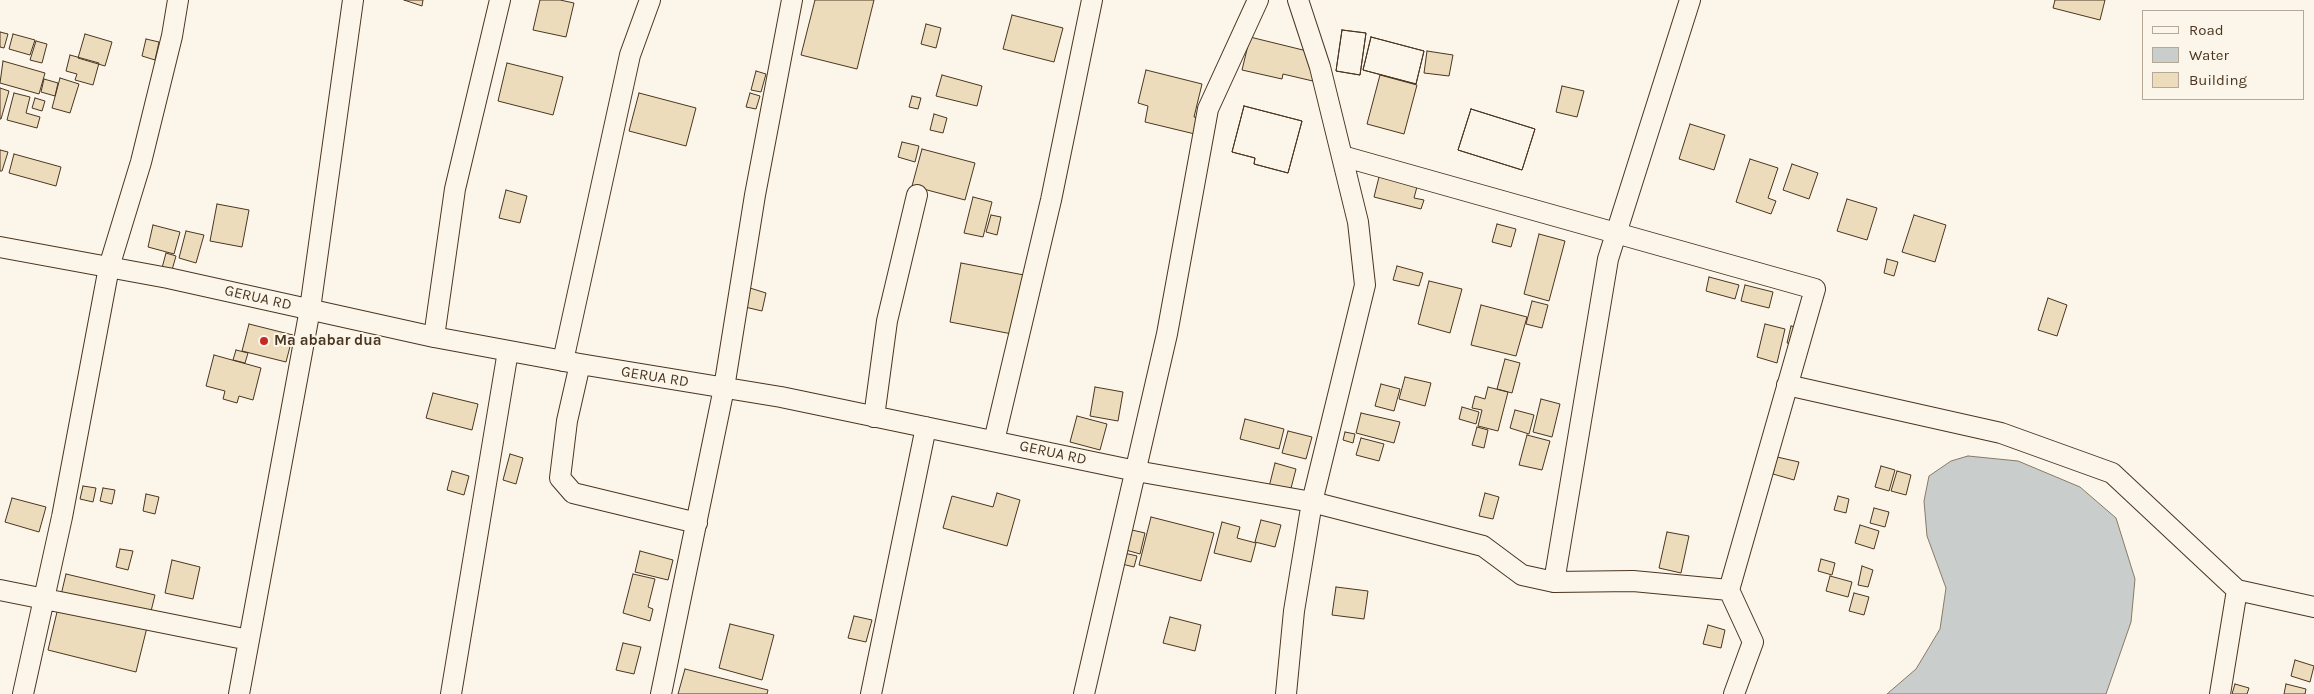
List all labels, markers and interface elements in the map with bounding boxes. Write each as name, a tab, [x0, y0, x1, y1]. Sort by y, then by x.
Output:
legend	[2142, 10, 2304, 100]
text: Road	[2189, 21, 2224, 39]
text: Water	[2189, 46, 2229, 64]
text: Building	[2189, 71, 2247, 89]
street label: GERUA RD	[223, 282, 293, 314]
place label: Ma ababar dua	[274, 332, 382, 350]
marker: Ma ababar dua	[258, 335, 270, 347]
street label: GERUA RD	[620, 363, 690, 391]
street label: GERUA RD	[1018, 437, 1088, 469]

